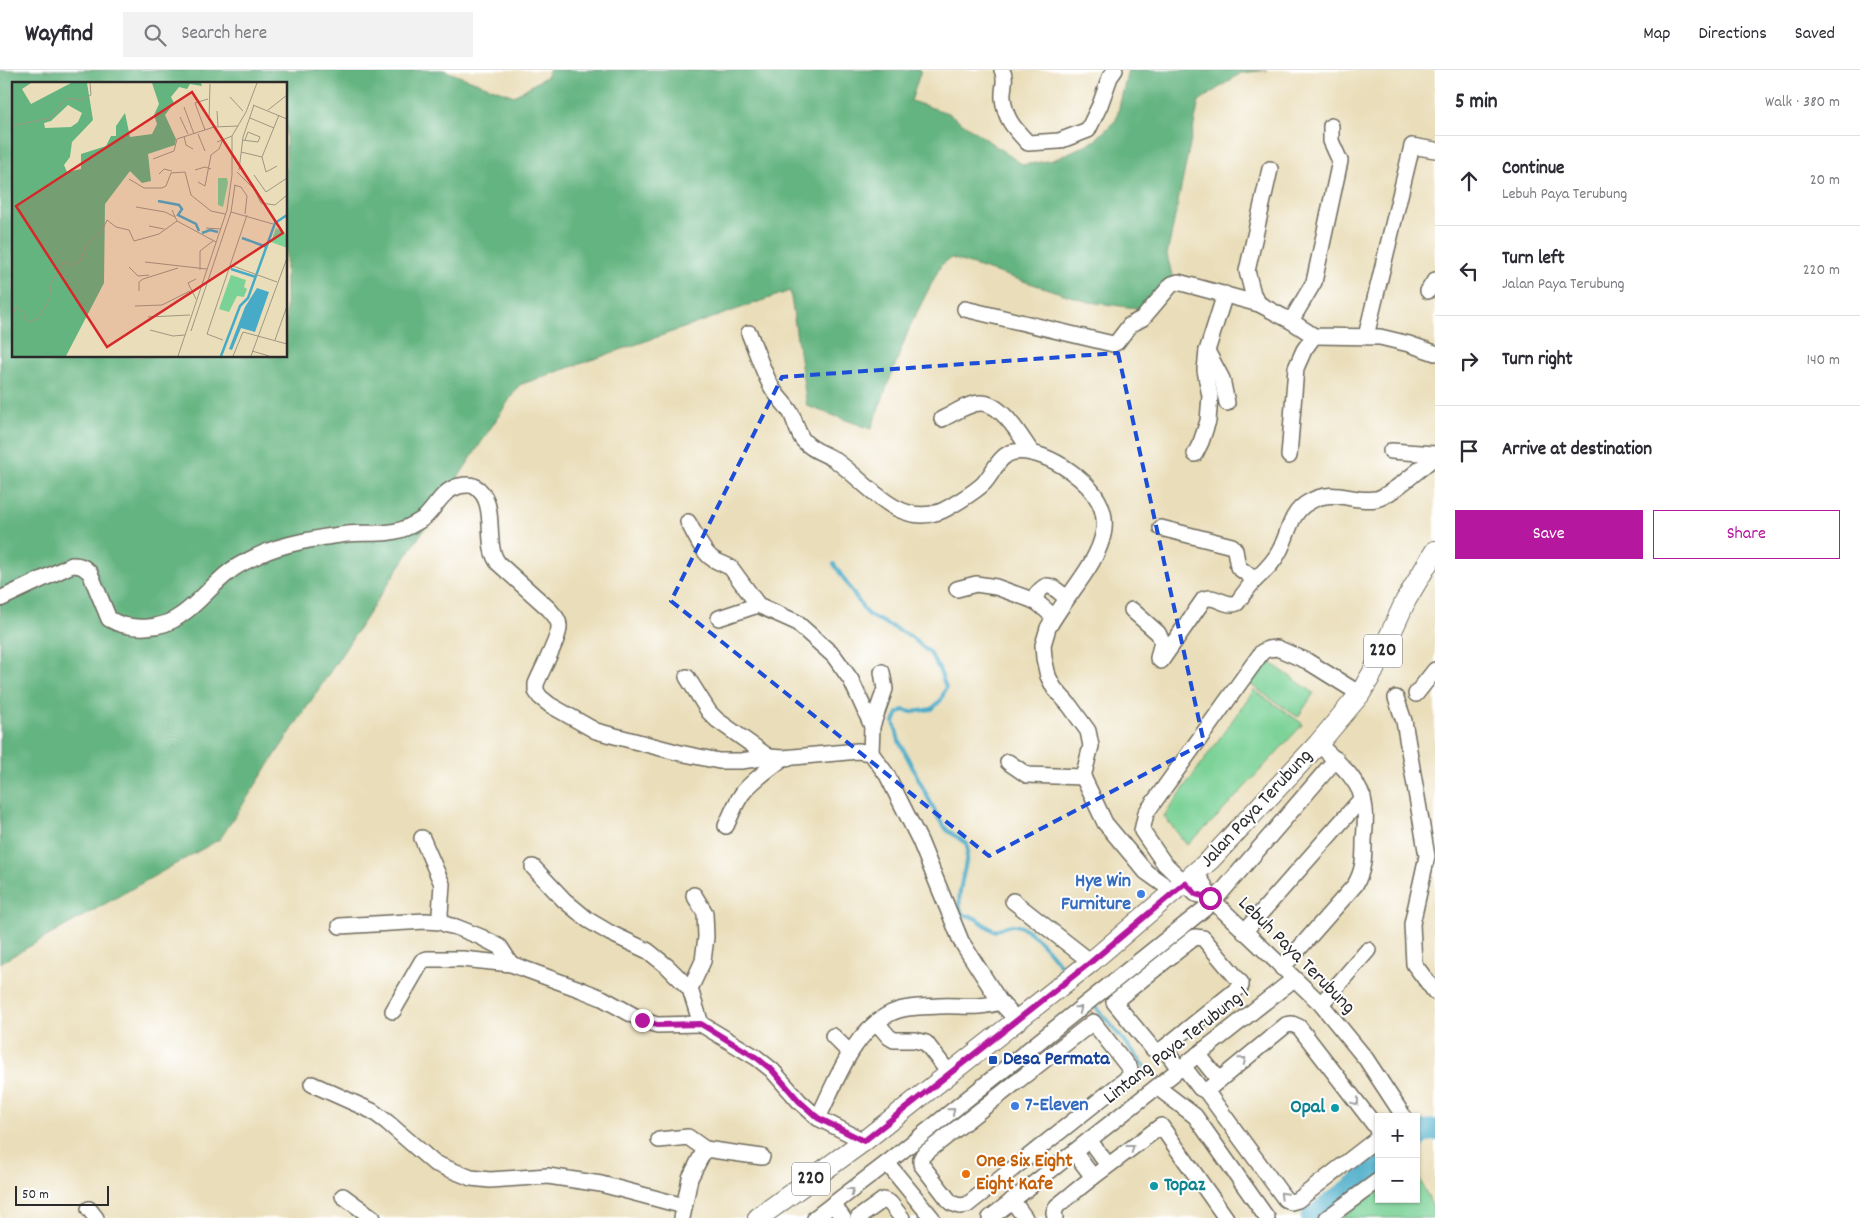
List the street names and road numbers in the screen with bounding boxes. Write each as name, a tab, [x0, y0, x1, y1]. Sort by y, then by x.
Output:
road number: 220	[1364, 634, 1402, 668]
street label: Jalan Paya Terubung	[1194, 743, 1320, 875]
street label: Lebuh Paya Terubung	[1231, 891, 1361, 1021]
street label: Lintang Paya Terubung 1	[1098, 980, 1256, 1112]
road number: 220	[792, 1162, 830, 1196]

